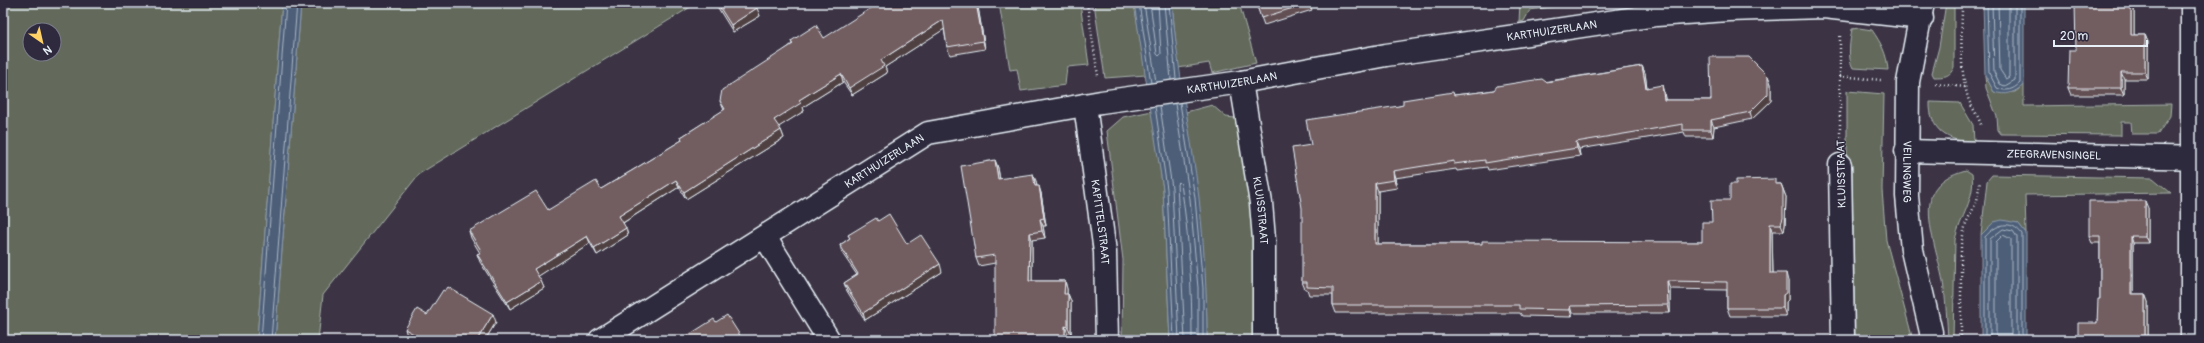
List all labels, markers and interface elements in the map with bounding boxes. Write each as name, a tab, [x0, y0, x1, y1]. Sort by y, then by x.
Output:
street label: KARTHUIZERLAAN	[1506, 18, 1598, 44]
north arrow	[22, 22, 62, 62]
scale bar	[2054, 22, 2147, 48]
text: 20 m	[2060, 29, 2089, 44]
text: N	[40, 42, 54, 58]
street label: KARTHUIZERLAAN	[1186, 69, 1278, 97]
street label: KARTHUIZERLAAN	[842, 131, 926, 191]
street label: KLUISSTRAAT	[1834, 140, 1849, 208]
street label: VEILINGWEG	[1900, 141, 1914, 203]
street label: ZEEGRAVENSINGEL	[2007, 147, 2101, 163]
street label: KLUISSTRAAT	[1250, 176, 1270, 244]
street label: KAPITTELSTRAAT	[1088, 179, 1111, 265]

